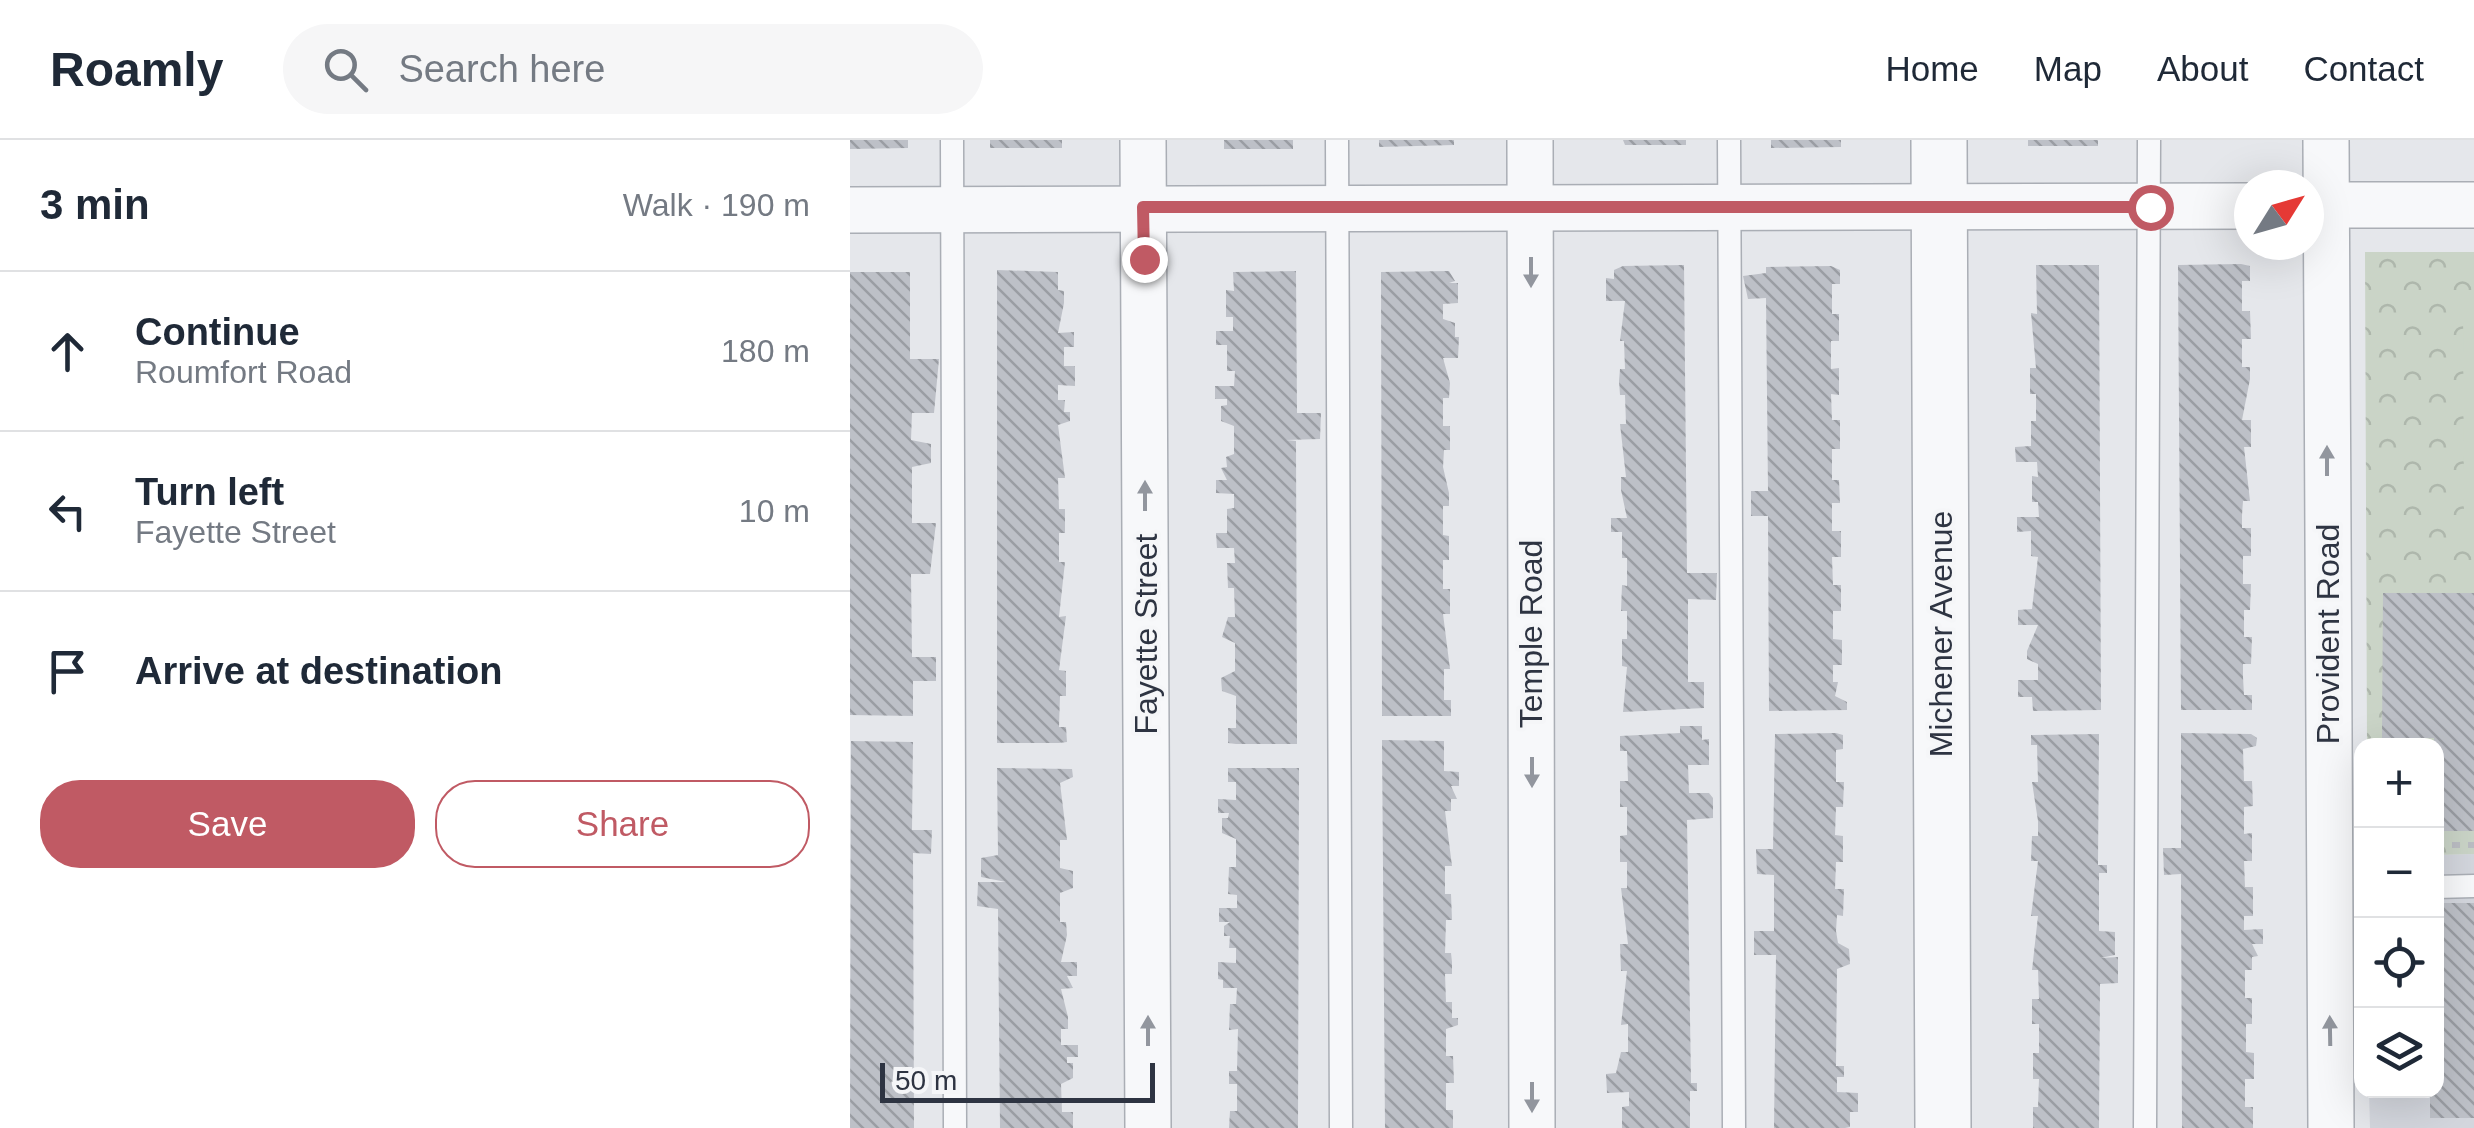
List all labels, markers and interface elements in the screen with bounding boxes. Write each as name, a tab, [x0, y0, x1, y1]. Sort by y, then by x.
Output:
search box	[283, 24, 983, 114]
icon: search	[318, 42, 373, 97]
text: Roamly	[50, 43, 223, 96]
text: Search here	[398, 48, 605, 90]
text: Home	[1885, 49, 1979, 88]
text: Map	[2034, 49, 2102, 88]
text: About	[2157, 49, 2248, 88]
text: Contact	[2303, 49, 2424, 88]
north arrow	[2234, 170, 2324, 260]
text: 3 min	[40, 181, 150, 228]
route start	[2128, 185, 2174, 231]
text: Walk · 190 m	[623, 187, 810, 223]
route end	[1122, 237, 1168, 283]
one-way arrow	[1523, 257, 1539, 289]
text: Continue	[135, 311, 300, 353]
icon: ahead	[40, 324, 95, 379]
text: 180 m	[721, 333, 810, 369]
text: Roumfort Road	[135, 354, 352, 390]
one-way arrow	[2319, 444, 2335, 476]
text: Turn left	[135, 471, 284, 513]
one-way arrow	[1137, 479, 1153, 511]
icon: left	[40, 484, 95, 539]
text: 10 m	[739, 493, 810, 529]
street label: Michener Avenue	[1923, 511, 1959, 757]
text: Fayette Street	[135, 514, 336, 550]
street label: Provident Road	[2310, 524, 2346, 744]
street label: Fayette Street	[1128, 533, 1164, 734]
street label: Temple Road	[1513, 540, 1549, 728]
icon: arrive	[40, 644, 95, 699]
text: Arrive at destination	[135, 650, 502, 692]
map controls	[2354, 738, 2444, 1098]
button: +	[2354, 738, 2444, 828]
one-way arrow	[1524, 757, 1540, 789]
button: Save	[40, 780, 415, 868]
button: Share	[435, 780, 810, 868]
button: −	[2354, 828, 2444, 918]
button: locate	[2354, 918, 2444, 1008]
button: layers	[2354, 1008, 2444, 1098]
one-way arrow	[1140, 1014, 1156, 1046]
one-way arrow	[2322, 1014, 2338, 1046]
scale bar	[880, 1058, 1155, 1102]
text: 50 m	[895, 1065, 957, 1096]
one-way arrow	[1524, 1082, 1540, 1114]

